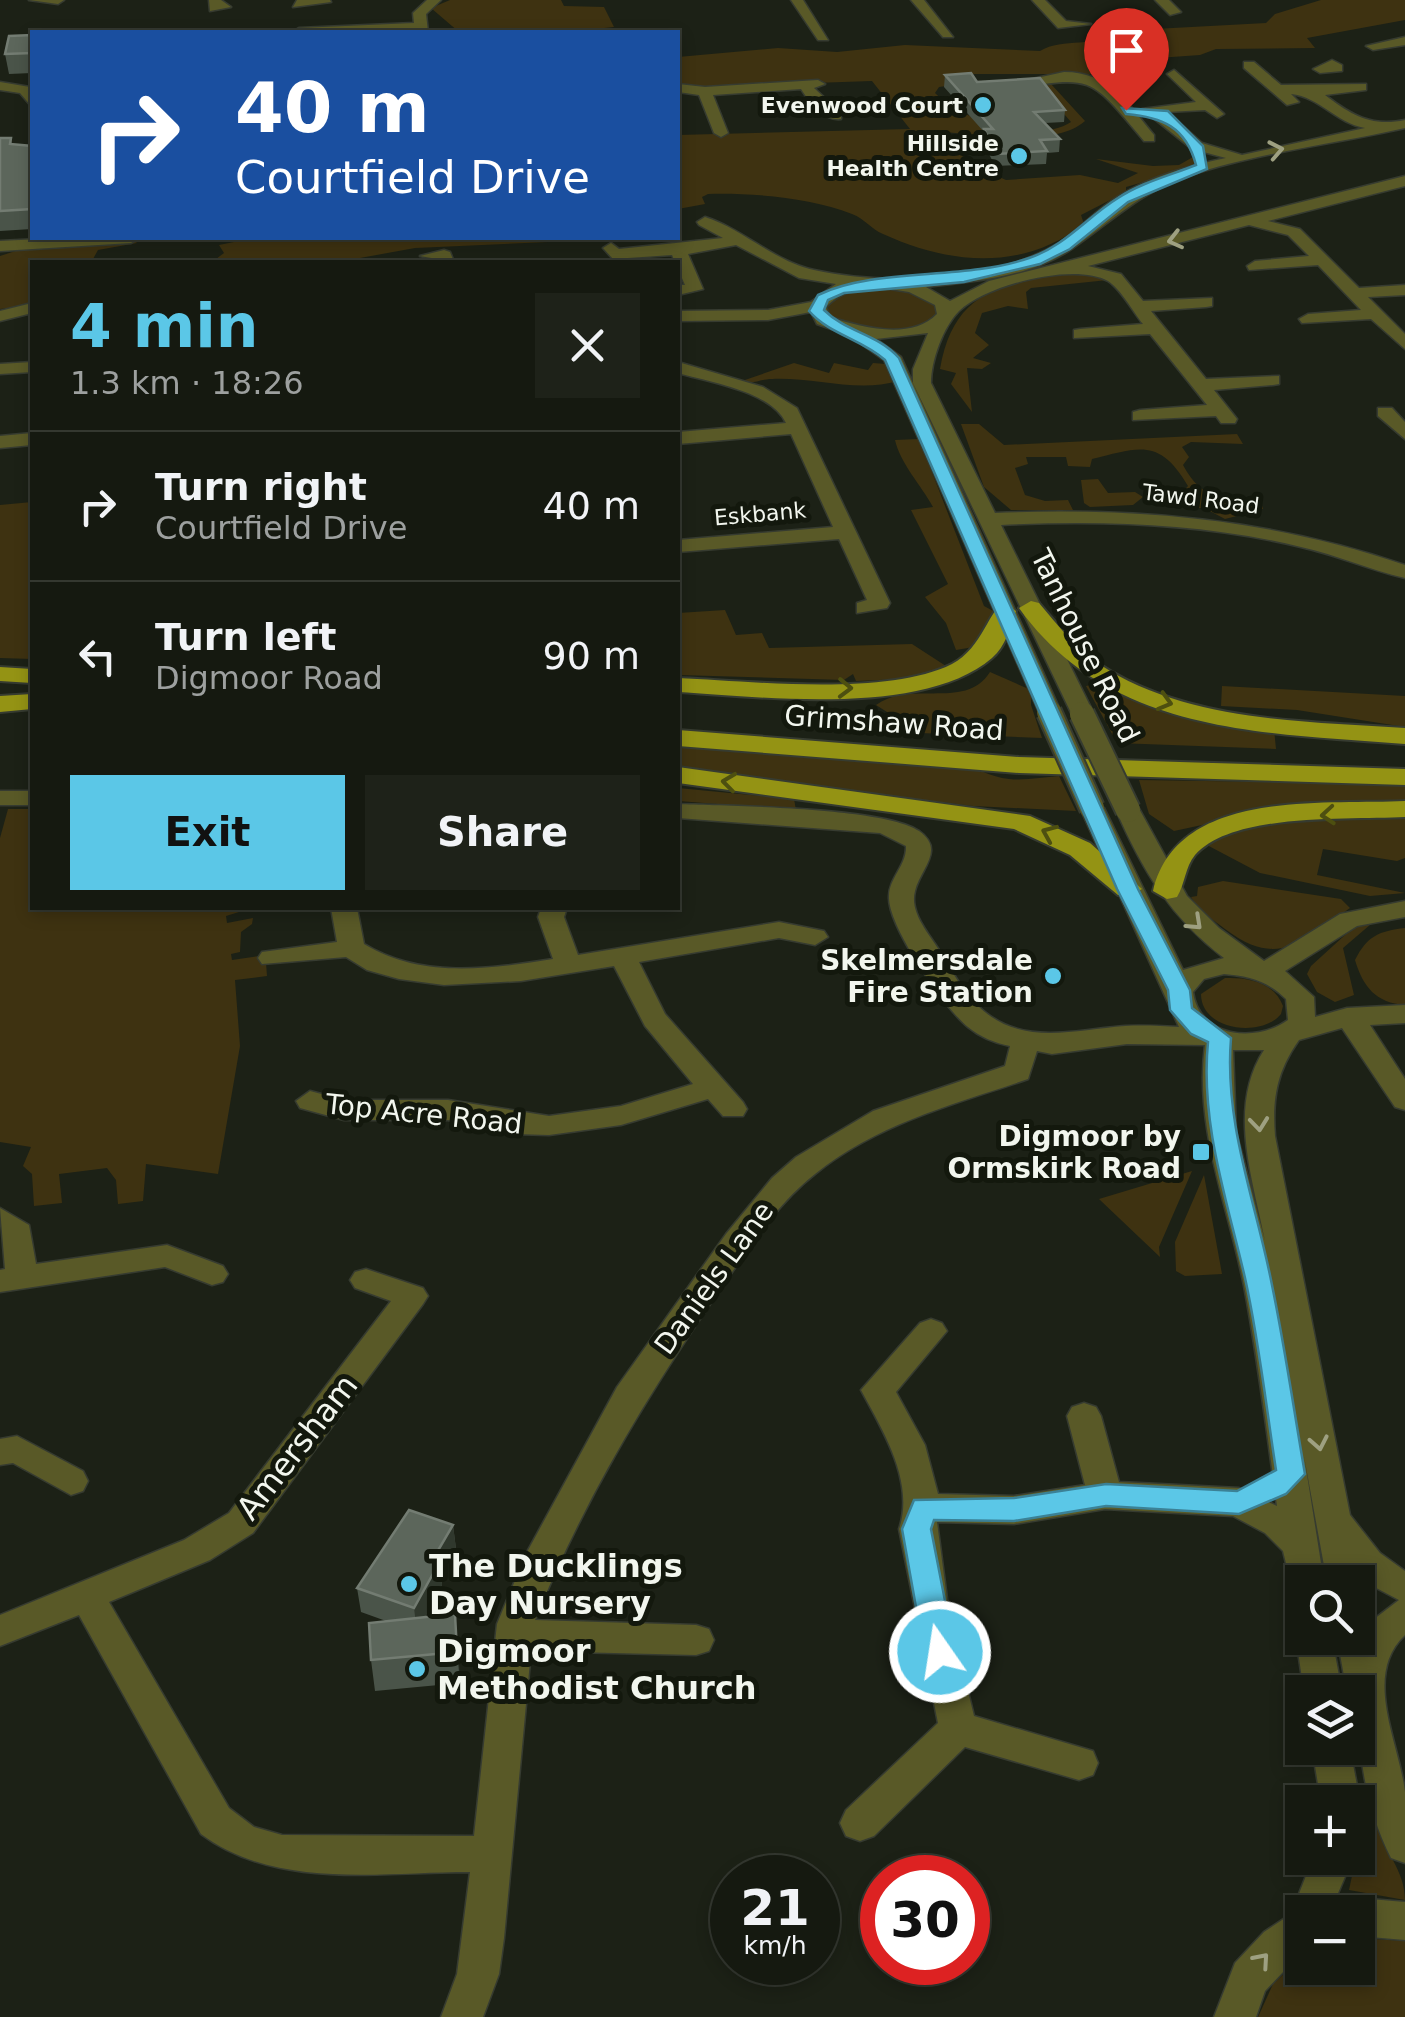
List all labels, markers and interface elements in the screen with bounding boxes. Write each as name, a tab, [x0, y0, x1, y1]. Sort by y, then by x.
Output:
pin	[1084, 8, 1169, 111]
icon: arrive	[1099, 23, 1154, 78]
text: 40 m	[235, 67, 430, 149]
icon: right	[70, 70, 200, 200]
place label: Evenwood Court	[761, 93, 963, 118]
marker: Evenwood Court	[972, 94, 994, 116]
place label: Hillside Health Centre	[826, 131, 999, 181]
one-way arrow	[1267, 140, 1284, 161]
marker: Hillside Health Centre	[1008, 145, 1030, 167]
text: Courtfield Drive	[235, 151, 590, 204]
one-way arrow	[1167, 228, 1184, 249]
text: 4 min	[70, 291, 258, 361]
button: close	[535, 293, 640, 398]
text: 1.3 km · 18:26	[70, 364, 304, 402]
text: Turn right	[155, 465, 367, 509]
icon: right	[70, 479, 125, 534]
street label: Tawd Road	[1140, 479, 1261, 519]
text: 40 m	[543, 484, 640, 528]
street label: Eskbank	[713, 498, 807, 530]
text: Courtfield Drive	[155, 509, 407, 547]
street label: Tanhouse Road	[1023, 543, 1146, 748]
text: Turn left	[155, 615, 336, 659]
icon: left	[70, 629, 125, 684]
text: 90 m	[543, 634, 640, 678]
text: Digmoor Road	[155, 659, 383, 697]
one-way arrow	[838, 677, 853, 699]
one-way arrow	[1156, 691, 1173, 712]
street label: Grimshaw Road	[783, 699, 1005, 747]
one-way arrow	[720, 772, 737, 793]
button: Exit	[70, 775, 345, 890]
button: Share	[365, 775, 640, 890]
one-way arrow	[1320, 804, 1336, 825]
one-way arrow	[1041, 825, 1059, 845]
one-way arrow	[1184, 911, 1202, 929]
place label: Skelmersdale Fire Station	[820, 944, 1033, 1009]
marker: Skelmersdale Fire Station	[1042, 965, 1064, 987]
street label: Top Acre Road	[323, 1087, 524, 1141]
one-way arrow	[1248, 1117, 1269, 1133]
place label: Digmoor by Ormskirk Road	[947, 1120, 1181, 1185]
marker: Digmoor by Ormskirk Road	[1190, 1141, 1212, 1163]
street label: Daniels Lane	[648, 1195, 780, 1361]
street label: Amersham	[229, 1367, 365, 1527]
one-way arrow	[1308, 1435, 1329, 1452]
place label: The Ducklings Day Nursery	[429, 1547, 683, 1622]
map controls	[1285, 1565, 1375, 1985]
button: search	[1285, 1565, 1375, 1655]
marker: The Ducklings Day Nursery	[398, 1573, 420, 1595]
position arrow	[888, 1600, 992, 1704]
place label: Digmoor Methodist Church	[437, 1632, 757, 1707]
marker: Digmoor Methodist Church	[406, 1658, 428, 1680]
button: layers	[1285, 1675, 1375, 1765]
button: +	[1285, 1785, 1375, 1875]
speed limit sign: 30	[860, 1855, 990, 1985]
text: 21	[740, 1879, 810, 1937]
button: −	[1285, 1895, 1375, 1985]
text: km/h	[743, 1931, 807, 1960]
one-way arrow	[1251, 1953, 1269, 1972]

